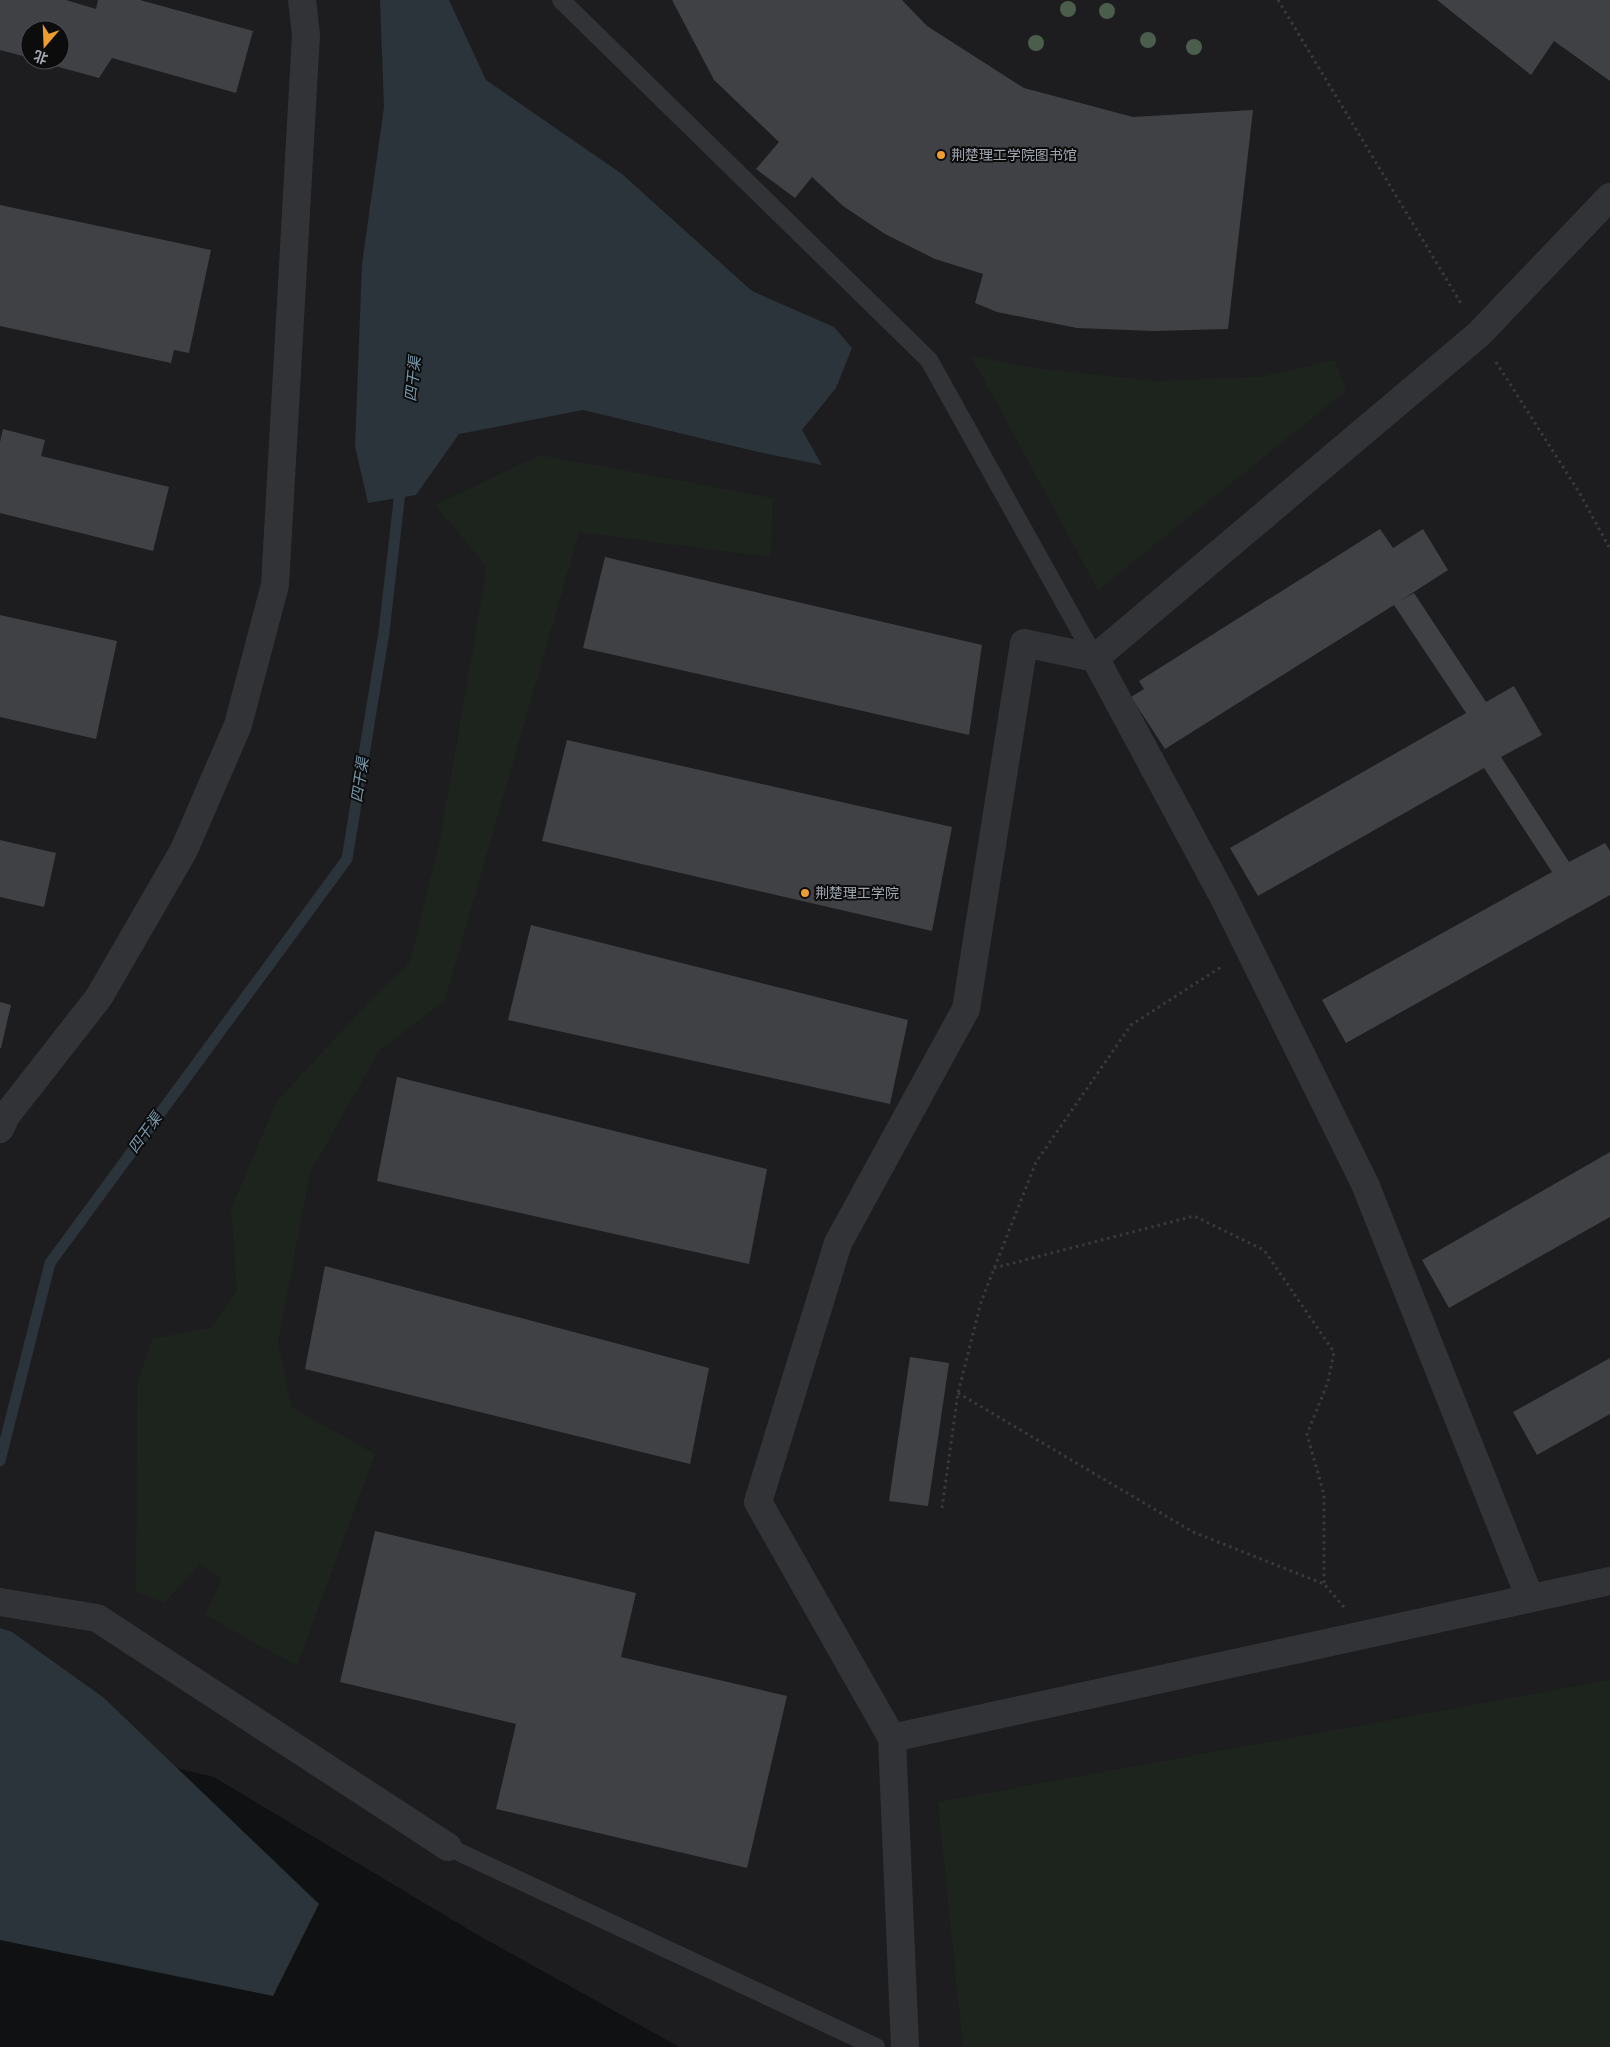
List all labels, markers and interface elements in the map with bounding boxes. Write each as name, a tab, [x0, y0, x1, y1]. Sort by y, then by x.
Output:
north arrow	[20, 20, 70, 70]
text: 北	[32, 47, 50, 67]
place label: 荆楚理工学院图书馆	[951, 147, 1077, 163]
marker: 荆楚理工学院图书馆	[935, 149, 947, 161]
water label: 四干渠	[402, 354, 424, 402]
water label: 四干渠	[348, 754, 372, 803]
place label: 荆楚理工学院	[815, 885, 899, 901]
marker: 荆楚理工学院	[799, 887, 811, 899]
water label: 四干渠	[124, 1108, 166, 1156]

